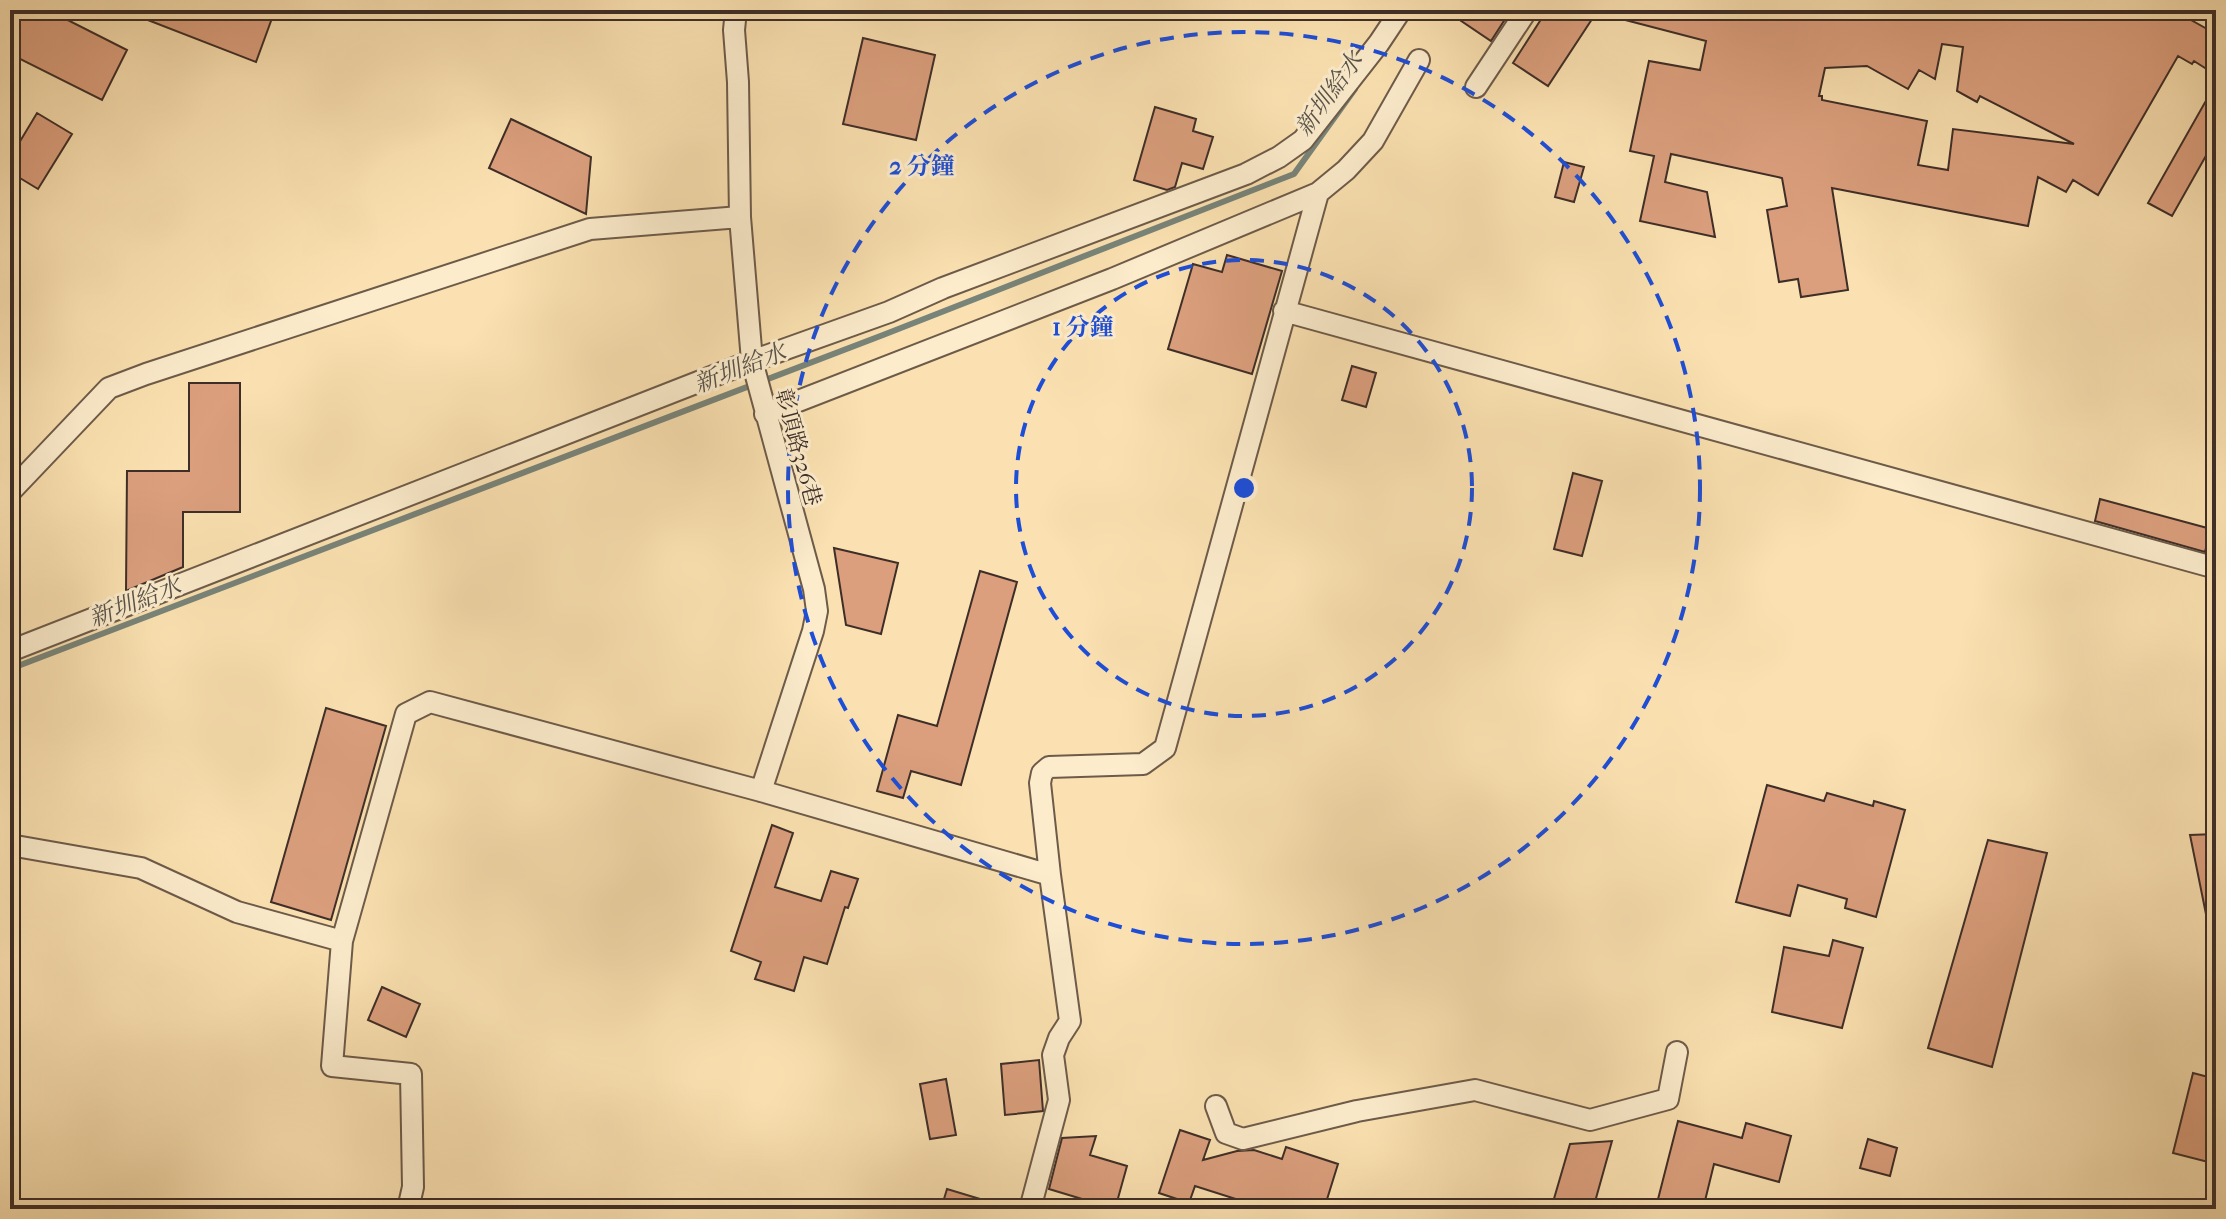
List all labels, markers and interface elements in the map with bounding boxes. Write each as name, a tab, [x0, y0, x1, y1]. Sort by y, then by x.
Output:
water label: 新圳給水	[1289, 45, 1370, 141]
text: 2 分鐘	[889, 152, 955, 180]
text: 1 分鐘	[1052, 313, 1114, 341]
water label: 新圳給水	[690, 337, 792, 398]
street label: 彰頂路326巷	[770, 386, 826, 509]
centre of rings	[1230, 474, 1258, 502]
water label: 新圳給水	[85, 571, 187, 632]

